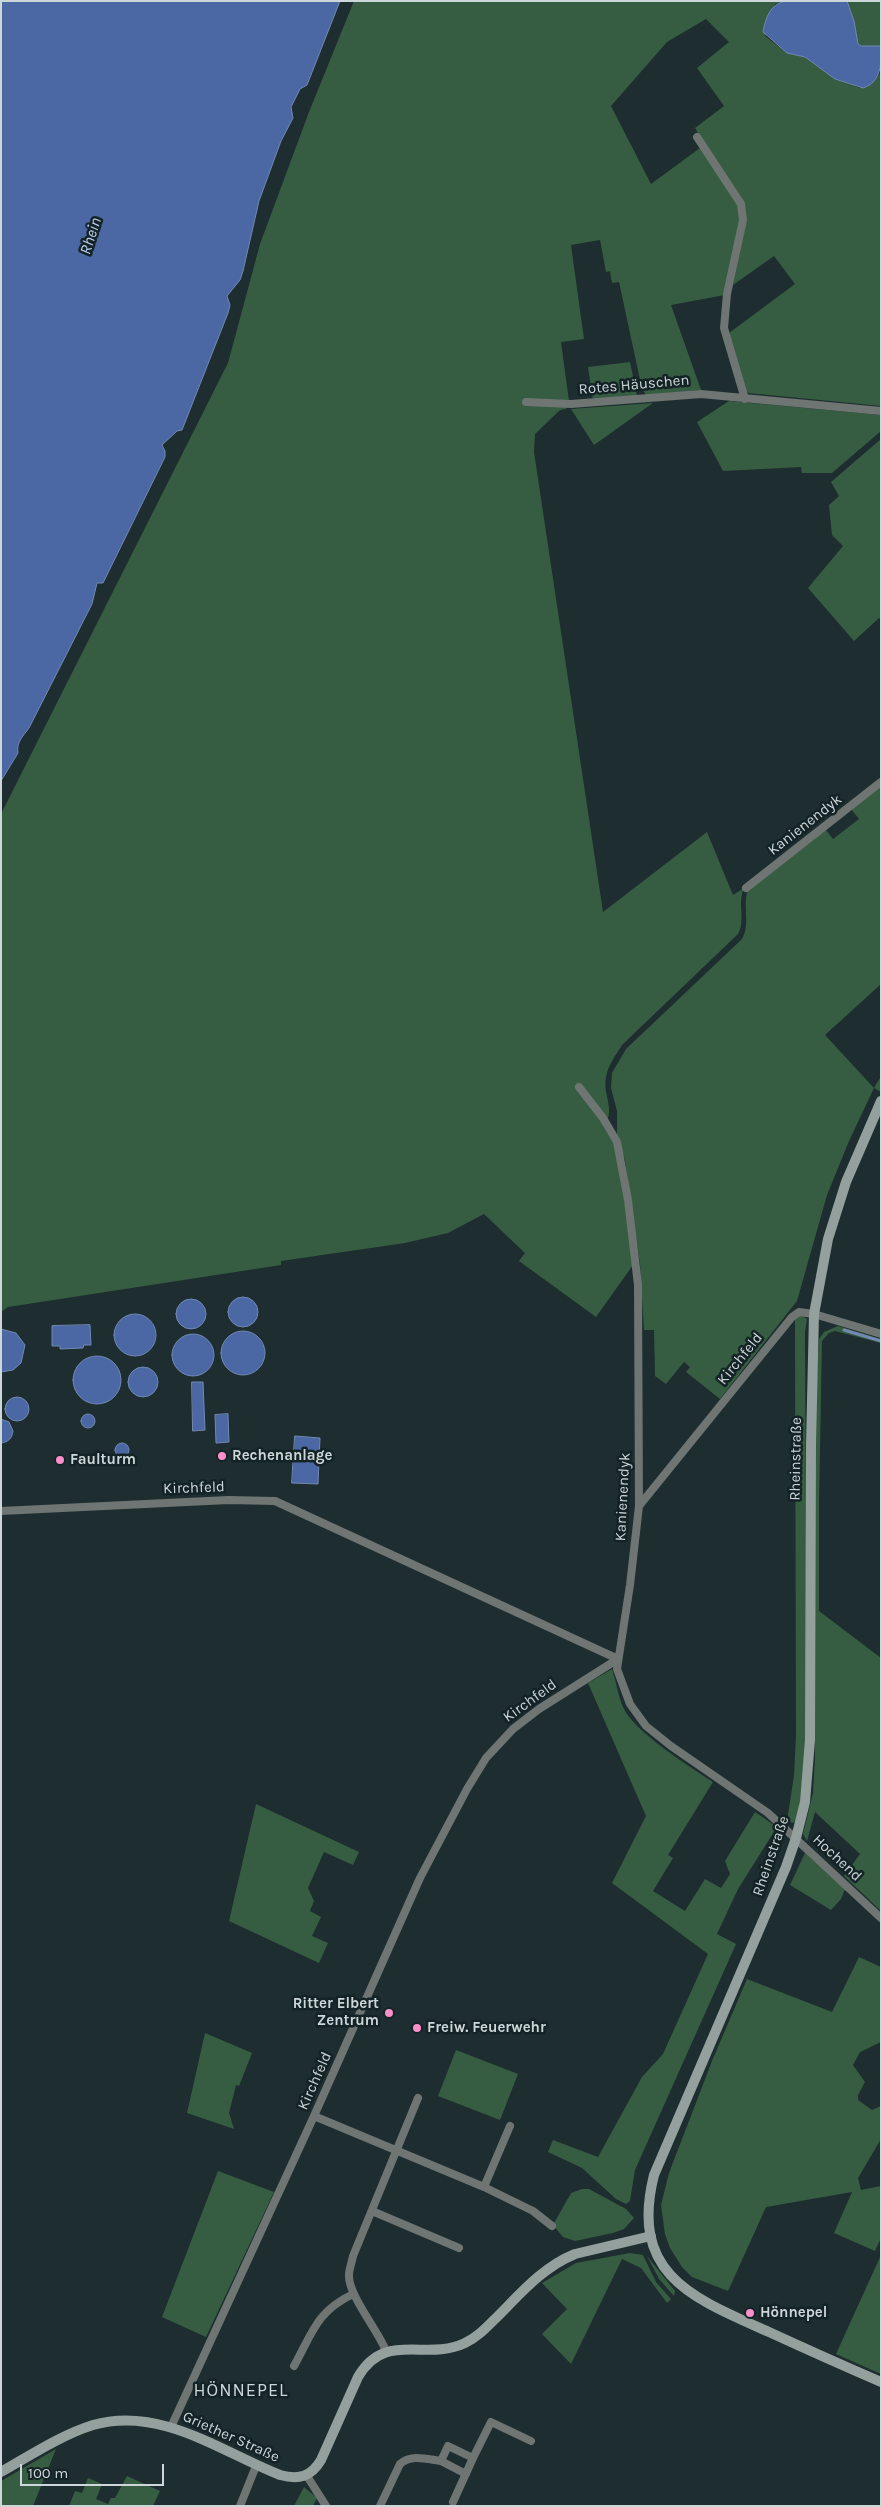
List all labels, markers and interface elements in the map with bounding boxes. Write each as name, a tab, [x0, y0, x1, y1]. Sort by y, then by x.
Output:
water label: Rhein	[76, 215, 106, 257]
street label: Rotes Häuschen	[578, 371, 690, 399]
street label: Kanienendyk	[765, 791, 845, 859]
street label: Kirchfeld	[714, 1329, 766, 1389]
street label: Rheinstraße	[786, 1417, 806, 1501]
place label: Rechenanlage	[232, 1447, 332, 1465]
marker: Rechenanlage	[216, 1450, 228, 1462]
place label: Faulturm	[70, 1451, 136, 1469]
street label: Kanienendyk	[612, 1452, 634, 1542]
marker: Faulturm	[54, 1454, 66, 1466]
street label: Kirchfeld	[163, 1478, 225, 1498]
street label: Kirchfeld	[500, 1676, 560, 1726]
street label: Rheinstraße	[749, 1814, 793, 1898]
street label: Hochend	[809, 1831, 865, 1885]
place label: Ritter Elbert Zentrum	[293, 1995, 379, 2030]
marker: Ritter Elbert Zentrum	[383, 2007, 395, 2019]
place label: Freiw. Feuerwehr	[427, 2019, 546, 2037]
marker: Freiw. Feuerwehr	[411, 2022, 423, 2034]
street label: Kirchfeld	[294, 2049, 336, 2113]
place label: Hönnepel	[760, 2304, 827, 2322]
marker: Hönnepel	[744, 2307, 756, 2319]
district label: HÖNNEPEL	[193, 2380, 289, 2402]
street label: Griether Straße	[180, 2408, 282, 2466]
scale bar	[22, 2454, 166, 2486]
text: 100 m	[28, 2464, 68, 2482]

